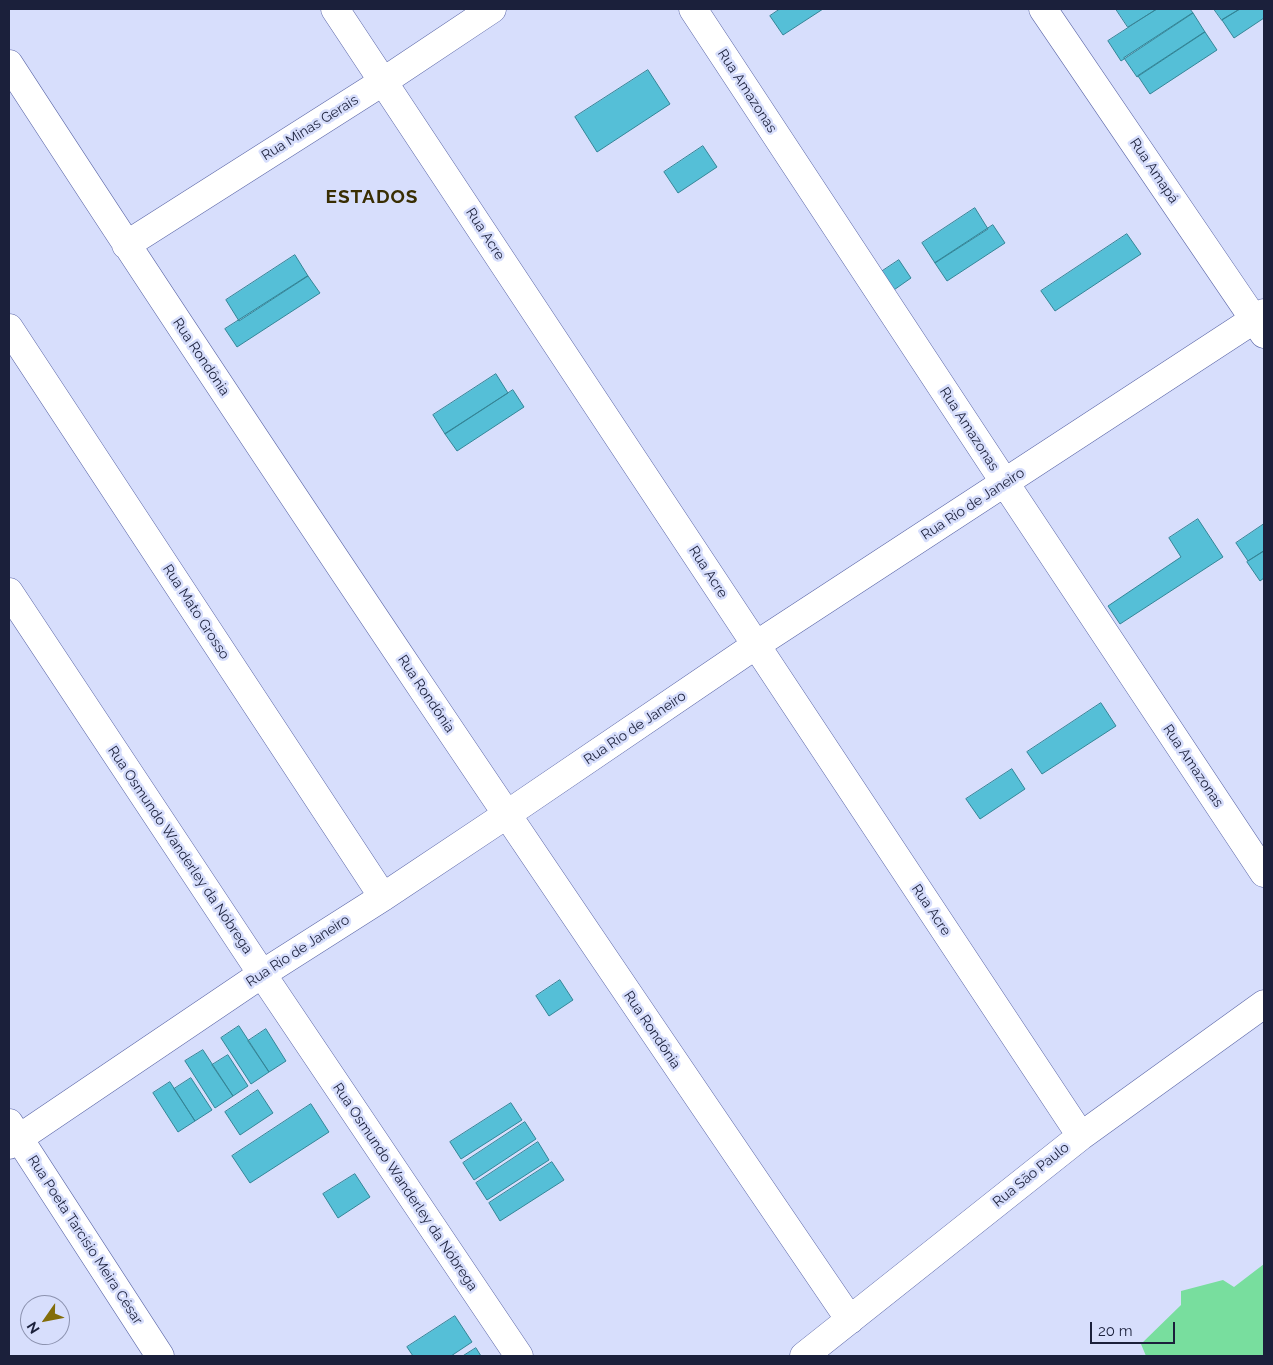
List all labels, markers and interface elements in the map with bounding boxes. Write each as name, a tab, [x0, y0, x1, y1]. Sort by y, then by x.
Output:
street label: Rua Amazonas	[714, 46, 780, 136]
street label: Rua Minas Gerais	[259, 92, 361, 164]
street label: Rua Amapá	[1126, 135, 1182, 207]
district label: ESTADOS	[325, 186, 419, 208]
street label: Rua Acre	[462, 205, 508, 263]
street label: Rua Rondônia	[169, 315, 233, 399]
street label: Rua Amazonas	[936, 384, 1002, 474]
street label: Rua Rio de Janeiro	[918, 464, 1028, 544]
street label: Rua Acre	[685, 543, 731, 601]
street label: Rua Mato Grosso	[159, 561, 233, 663]
street label: Rua Rondônia	[394, 652, 458, 736]
street label: Rua Rio de Janeiro	[581, 688, 689, 768]
street label: Rua Amazonas	[1159, 721, 1227, 811]
street label: Rua Osmundo Wanderley da Nóbrega	[104, 743, 256, 957]
street label: Rua Acre	[908, 881, 954, 939]
street label: Rua Rio de Janeiro	[243, 911, 353, 991]
street label: Rua Rondônia	[620, 988, 684, 1072]
street label: Rua Osmundo Wanderley da Nóbrega	[329, 1080, 481, 1294]
street label: Rua São Paulo	[989, 1139, 1073, 1211]
street label: Rua Poeta Tarcísio Meira César	[24, 1152, 146, 1328]
north arrow	[20, 1295, 70, 1345]
scale bar	[1093, 1312, 1178, 1344]
text: N	[24, 1319, 43, 1336]
text: 20 m	[1098, 1322, 1133, 1340]

